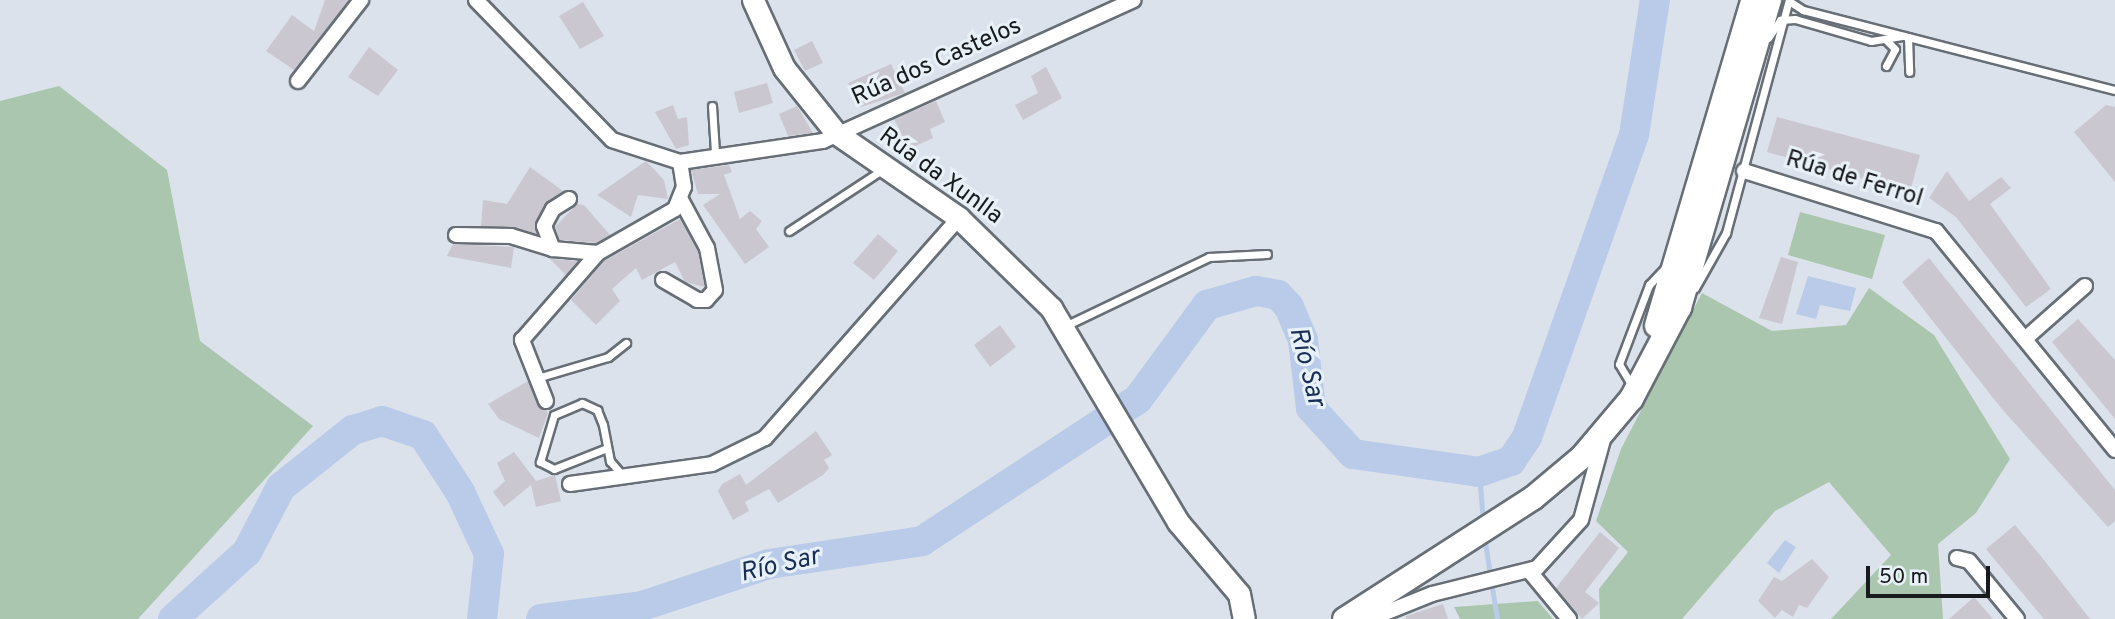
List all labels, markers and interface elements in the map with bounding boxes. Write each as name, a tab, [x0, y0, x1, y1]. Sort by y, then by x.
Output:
street label: Rúa dos Castelos	[848, 13, 1026, 113]
street label: Rúa da Xunlla	[873, 122, 1007, 232]
street label: Rúa de Ferrol	[1782, 146, 1926, 214]
water label: Río Sar	[1281, 324, 1331, 410]
water label: Río Sar	[737, 542, 823, 590]
scale bar	[1870, 552, 1994, 596]
text: 50 m	[1879, 564, 1928, 591]

